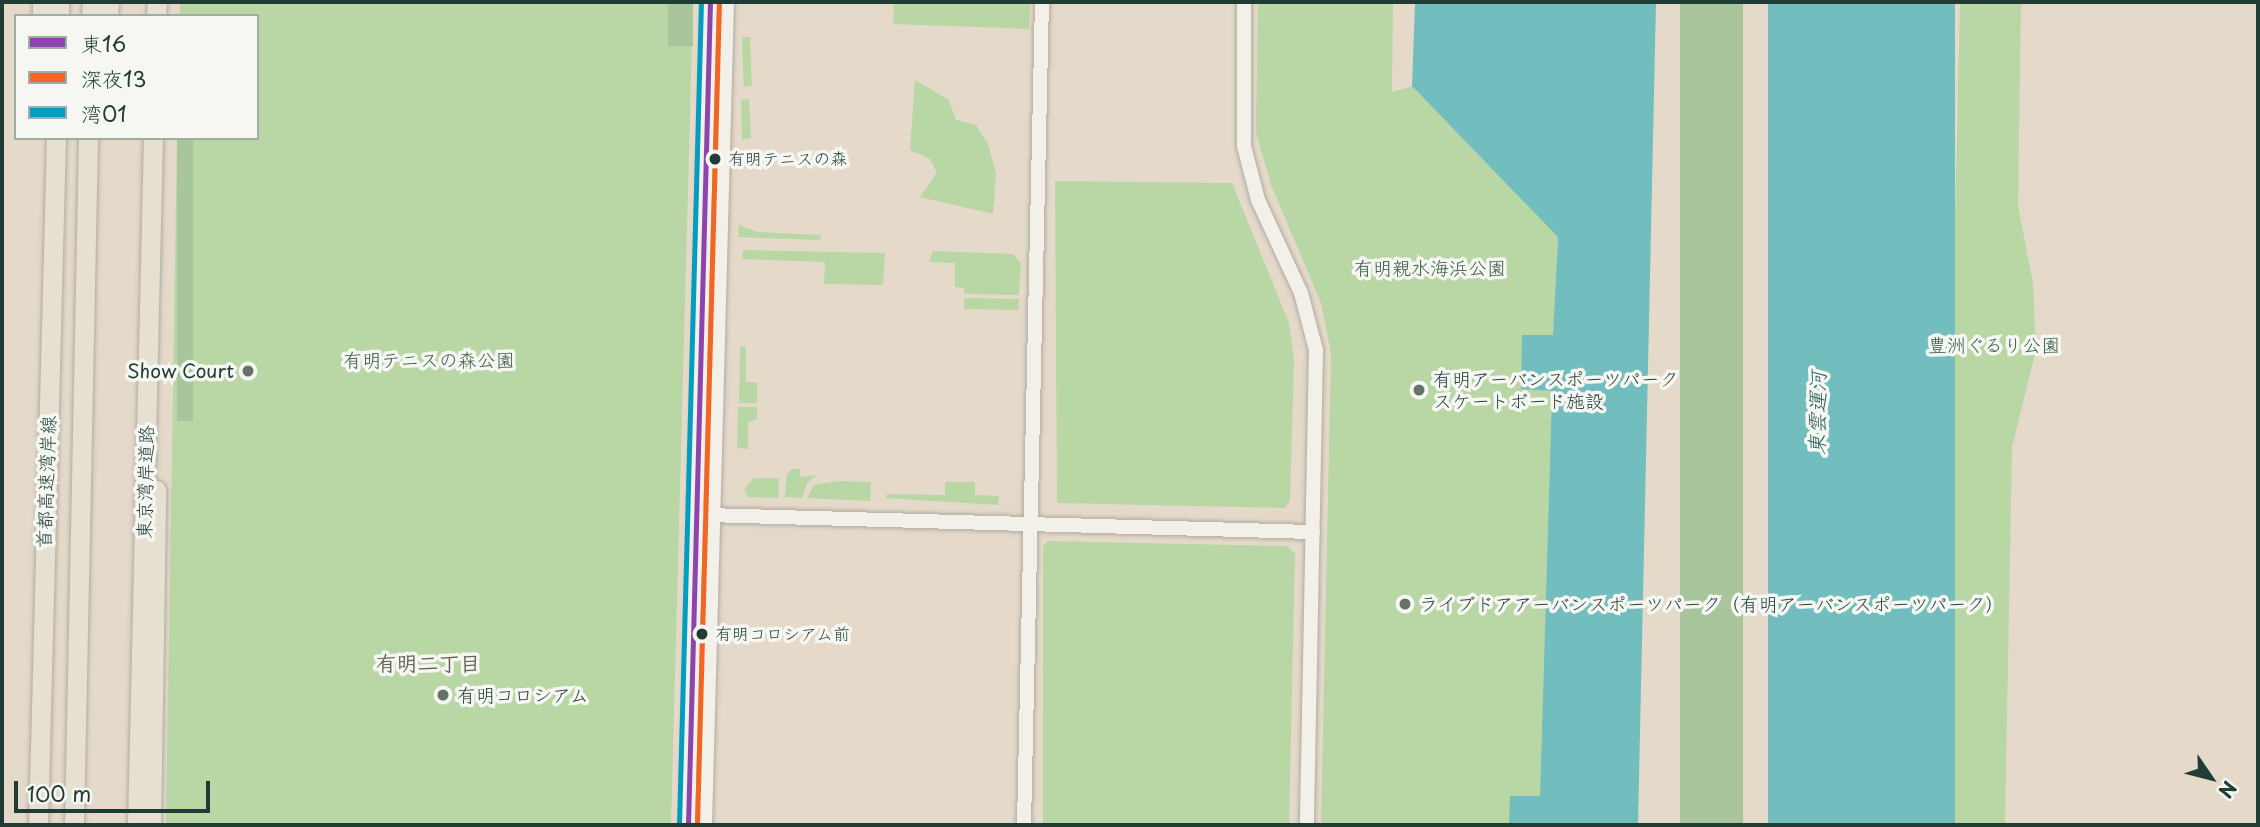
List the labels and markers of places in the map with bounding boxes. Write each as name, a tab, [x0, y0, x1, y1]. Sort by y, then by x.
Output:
place label: 有明テニスの森	[728, 149, 847, 169]
marker: 有明テニスの森	[708, 152, 722, 166]
place label: Show Court	[126, 360, 234, 382]
marker: Show Court	[240, 363, 256, 379]
place label: 有明アーバンスポーツパーク スケートボード施設	[1433, 368, 1679, 412]
marker: 有明アーバンスポーツパーク スケートボード施設	[1411, 382, 1427, 398]
place label: ライブドアアーバンスポーツパーク（有明アーバンスポーツパーク）	[1419, 593, 2006, 615]
marker: ライブドアアーバンスポーツパーク（有明アーバンスポーツパーク）	[1397, 596, 1413, 612]
place label: 有明コロシアム前	[715, 624, 851, 644]
marker: 有明コロシアム前	[695, 627, 709, 641]
place label: 有明コロシアム	[457, 684, 590, 706]
marker: 有明コロシアム	[435, 687, 451, 703]

